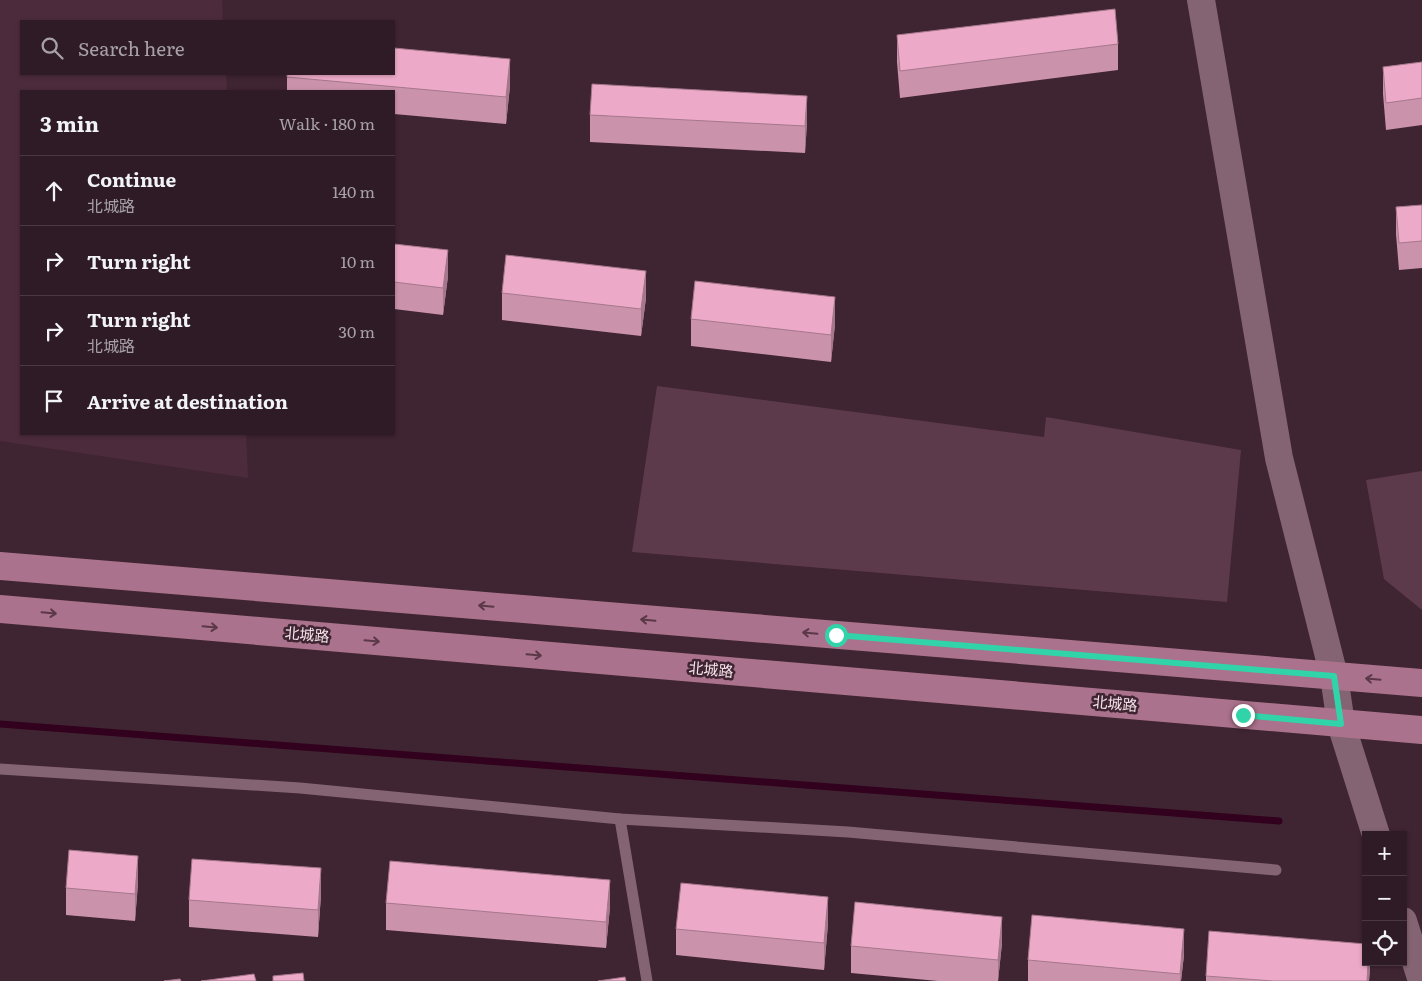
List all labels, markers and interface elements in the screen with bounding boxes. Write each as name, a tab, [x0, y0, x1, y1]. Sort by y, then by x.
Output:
search box	[20, 20, 395, 75]
icon: search	[38, 34, 66, 62]
text: Search here	[78, 34, 185, 62]
text: 3 min	[40, 107, 99, 138]
text: Walk · 180 m	[279, 111, 375, 135]
text: Continue	[87, 165, 176, 193]
icon: ahead	[40, 177, 68, 205]
text: 140 m	[332, 179, 375, 203]
text: 北城路	[87, 193, 135, 217]
icon: right	[40, 247, 68, 275]
text: Turn right	[87, 247, 191, 275]
text: 10 m	[341, 249, 375, 273]
text: Turn right	[87, 305, 191, 333]
icon: right	[40, 317, 68, 345]
text: 30 m	[338, 319, 375, 343]
text: 北城路	[87, 333, 135, 357]
icon: arrive	[40, 387, 68, 415]
text: Arrive at destination	[87, 387, 288, 415]
one-way arrow	[479, 601, 495, 611]
one-way arrow	[40, 608, 56, 618]
one-way arrow	[641, 615, 657, 624]
street label: 北城路	[284, 620, 331, 647]
one-way arrow	[202, 622, 218, 632]
route start	[825, 624, 848, 647]
one-way arrow	[803, 628, 819, 638]
one-way arrow	[364, 636, 380, 645]
one-way arrow	[526, 650, 542, 659]
street label: 北城路	[688, 655, 735, 682]
one-way arrow	[1366, 674, 1382, 684]
street label: 北城路	[1092, 689, 1139, 716]
route end	[1232, 704, 1255, 727]
map controls	[1362, 831, 1407, 966]
button: +	[1362, 831, 1407, 876]
button: −	[1362, 876, 1407, 921]
button: locate	[1362, 921, 1407, 966]

